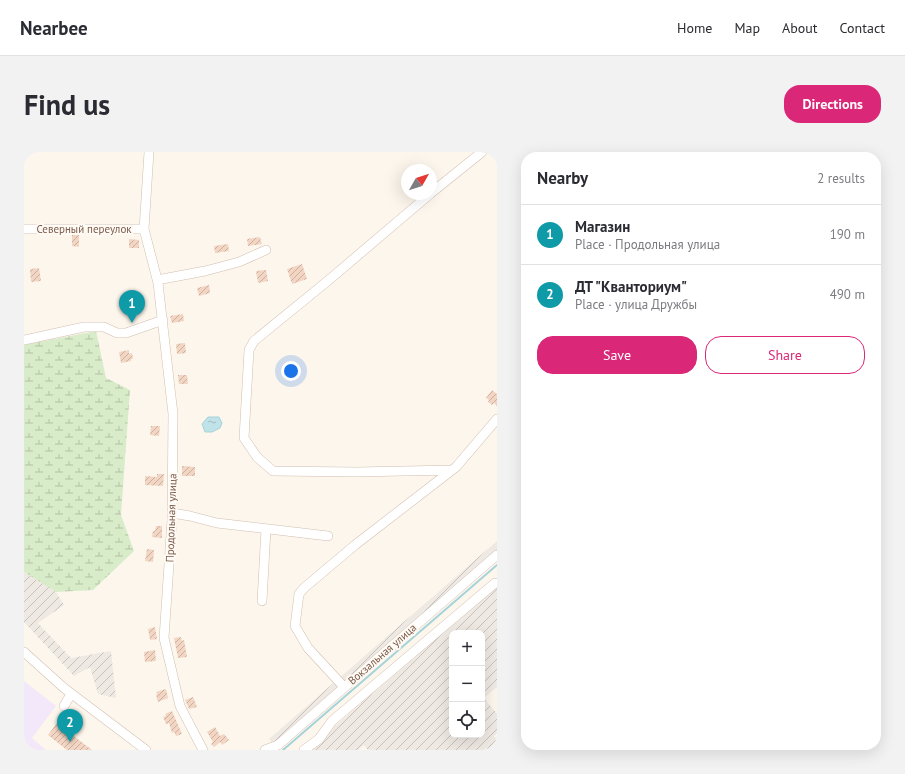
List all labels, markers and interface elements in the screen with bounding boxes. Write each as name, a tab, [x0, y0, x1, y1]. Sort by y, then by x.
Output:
text: Nearbee	[20, 16, 88, 40]
text: Home	[677, 19, 712, 37]
text: Map	[734, 19, 760, 37]
text: About	[782, 19, 818, 37]
text: Contact	[840, 19, 885, 37]
button: Directions	[784, 85, 881, 123]
text: Find us	[24, 86, 110, 123]
north arrow	[401, 164, 437, 200]
text: Nearby	[537, 167, 588, 189]
text: 2 results	[817, 170, 865, 187]
text: Магазин	[575, 217, 630, 236]
street label: Северный переулок	[36, 222, 132, 236]
text: 1	[546, 226, 554, 243]
text: 190 m	[830, 226, 865, 243]
text: Place · Продольная улица	[575, 236, 720, 253]
text: ДТ "Кванториум"	[575, 277, 687, 296]
text: 2	[546, 286, 554, 303]
text: 490 m	[830, 286, 865, 303]
pin: 1	[119, 290, 145, 323]
text: Place · улица Дружбы	[575, 296, 697, 313]
button: Save	[537, 336, 697, 374]
button: Share	[705, 336, 865, 374]
your location	[281, 361, 301, 381]
street label: Продольная улица	[162, 473, 180, 563]
street label: Вокзальная улица	[345, 620, 419, 688]
map controls	[449, 630, 485, 738]
button: +	[449, 630, 485, 666]
button: −	[449, 666, 485, 702]
button: locate	[449, 702, 485, 738]
pin: 2	[57, 709, 83, 742]

